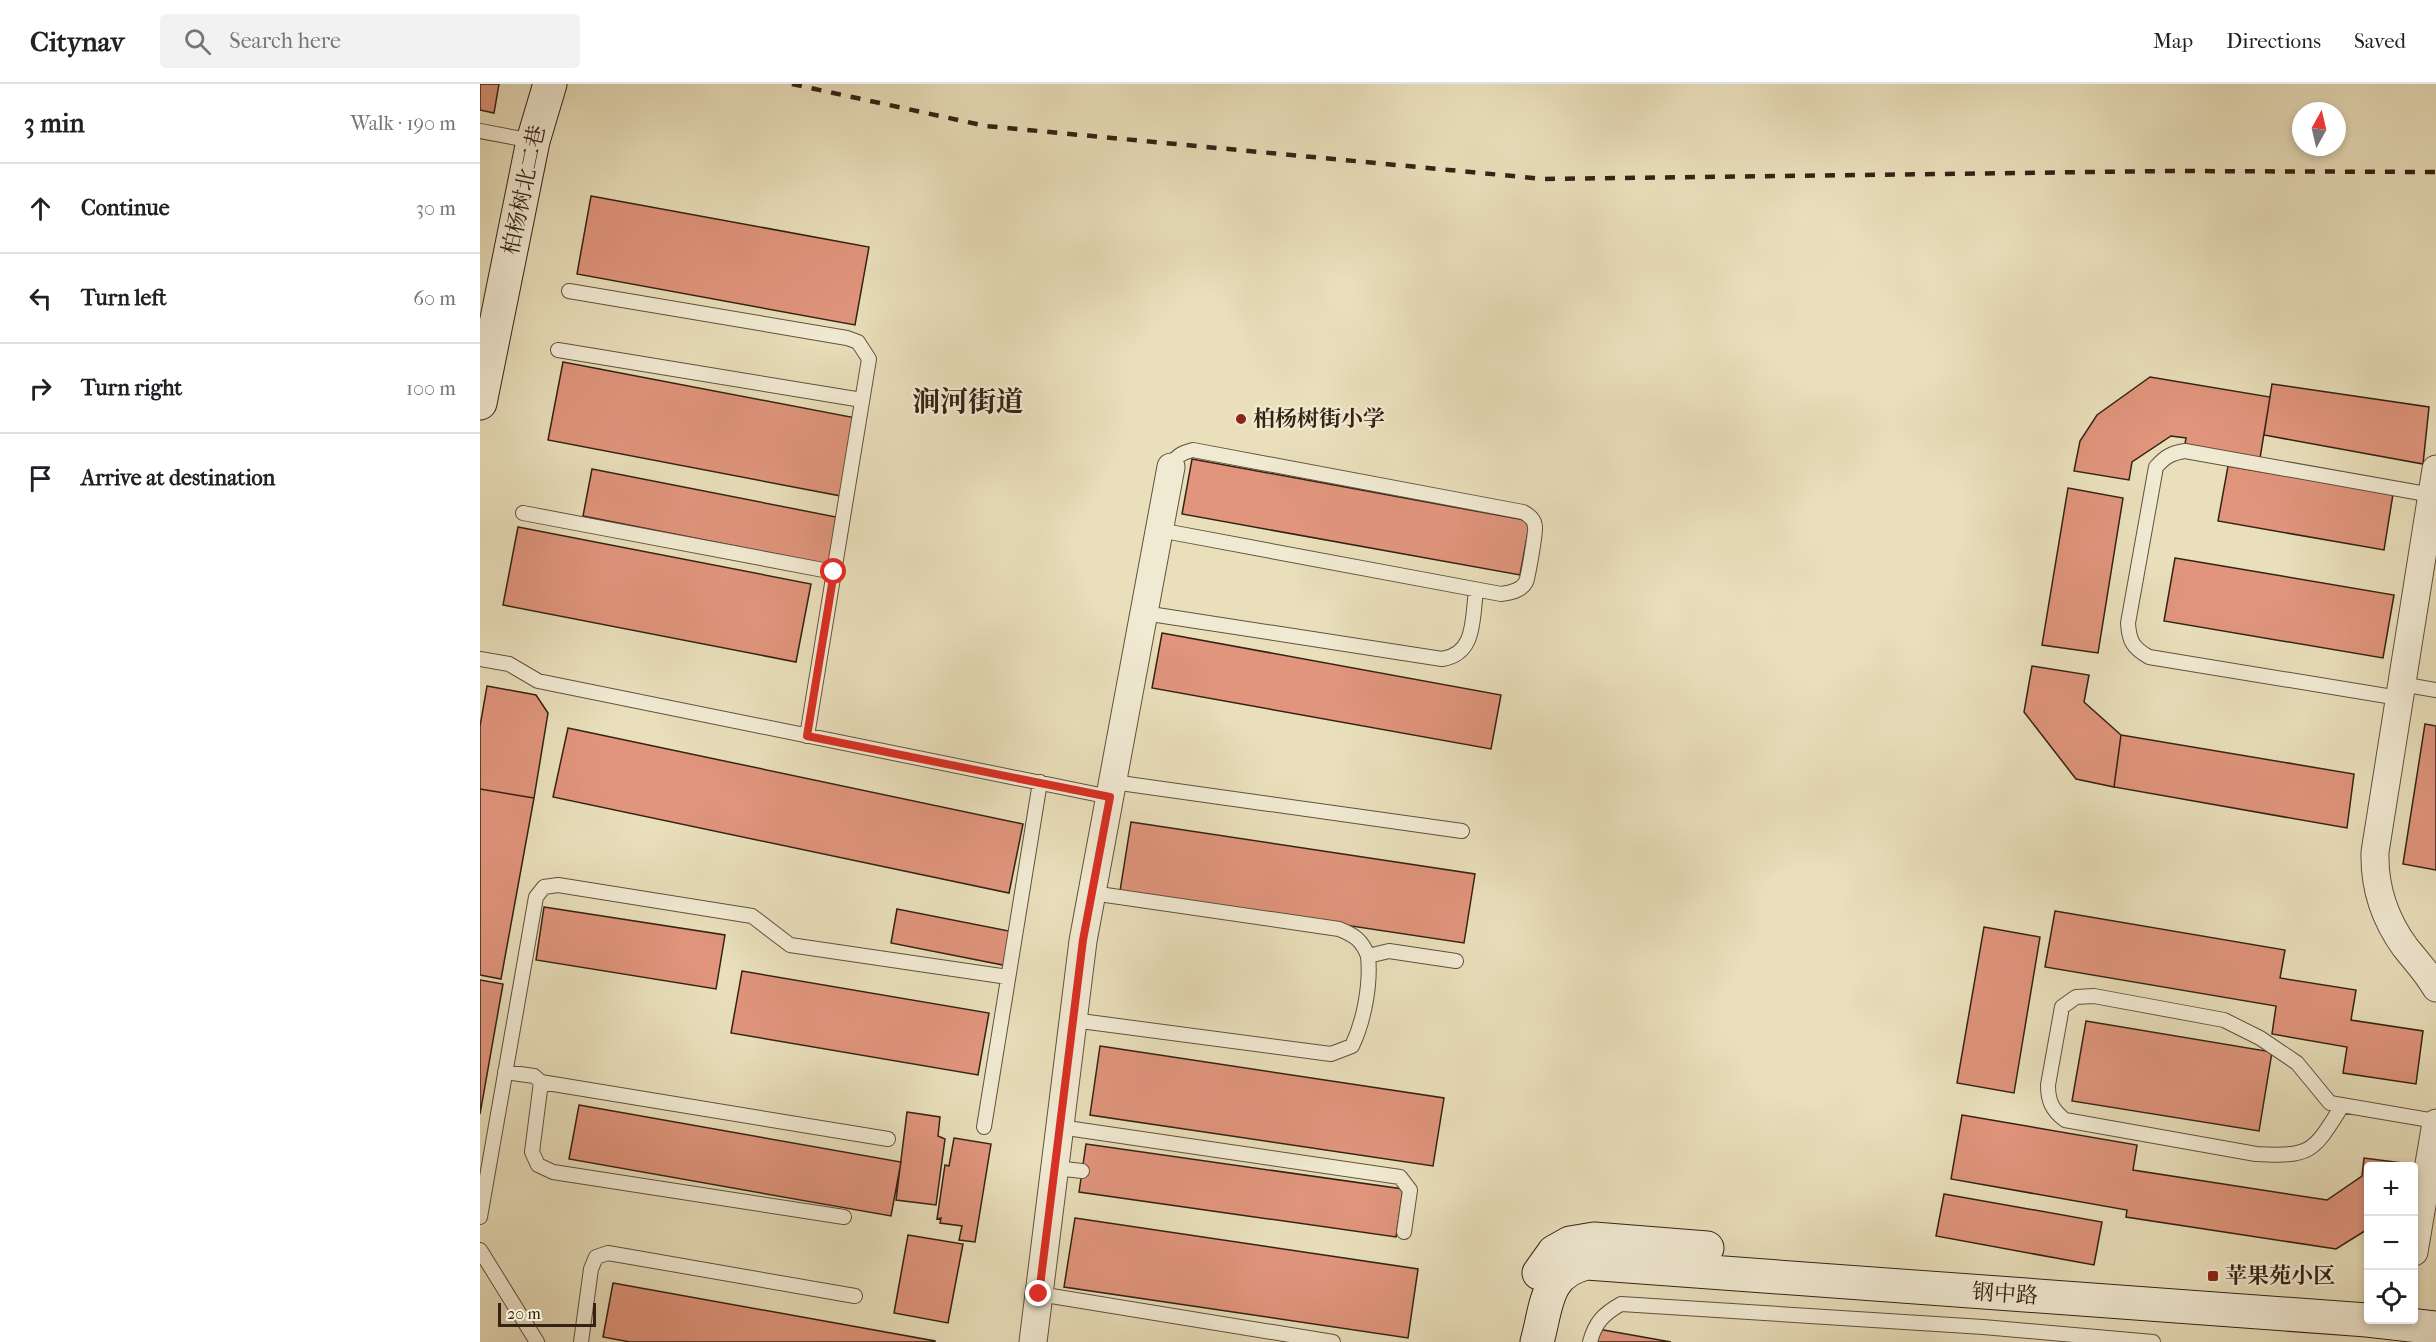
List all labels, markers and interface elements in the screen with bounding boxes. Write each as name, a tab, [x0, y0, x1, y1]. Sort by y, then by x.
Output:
search box	[160, 14, 580, 68]
text: Citynav	[30, 25, 124, 58]
icon: search	[181, 25, 214, 58]
text: Search here	[229, 28, 341, 54]
text: Map	[2153, 29, 2193, 53]
text: Directions	[2226, 29, 2321, 53]
text: Saved	[2354, 29, 2406, 53]
north arrow	[2292, 102, 2346, 156]
text: 3 min	[24, 108, 85, 139]
text: Walk · 190 m	[350, 112, 456, 135]
street label: 柏杨树北二巷	[498, 123, 550, 257]
icon: ahead	[24, 192, 57, 225]
text: Continue	[81, 195, 170, 221]
text: 30 m	[416, 197, 456, 220]
icon: left	[24, 282, 57, 315]
text: Turn left	[81, 285, 167, 311]
text: 60 m	[413, 287, 456, 310]
icon: right	[24, 372, 57, 405]
text: Turn right	[81, 375, 182, 401]
text: 100 m	[406, 377, 456, 400]
district label: 涧河街道	[912, 385, 1024, 418]
place label: 柏杨树街小学	[1253, 406, 1385, 432]
marker: 柏杨树街小学	[1234, 412, 1248, 426]
icon: arrive	[24, 462, 57, 495]
text: Arrive at destination	[81, 465, 275, 491]
route start	[820, 558, 846, 584]
map controls	[2364, 1162, 2418, 1324]
button: +	[2364, 1162, 2418, 1216]
button: −	[2364, 1216, 2418, 1270]
place label: 苹果苑小区	[2225, 1263, 2335, 1289]
marker: 苹果苑小区	[2206, 1269, 2220, 1283]
button: locate	[2364, 1270, 2418, 1324]
street label: 钢中路	[1971, 1279, 2039, 1309]
route end	[1025, 1280, 1051, 1306]
scale bar	[498, 1300, 596, 1328]
text: 20 m	[507, 1304, 541, 1323]

